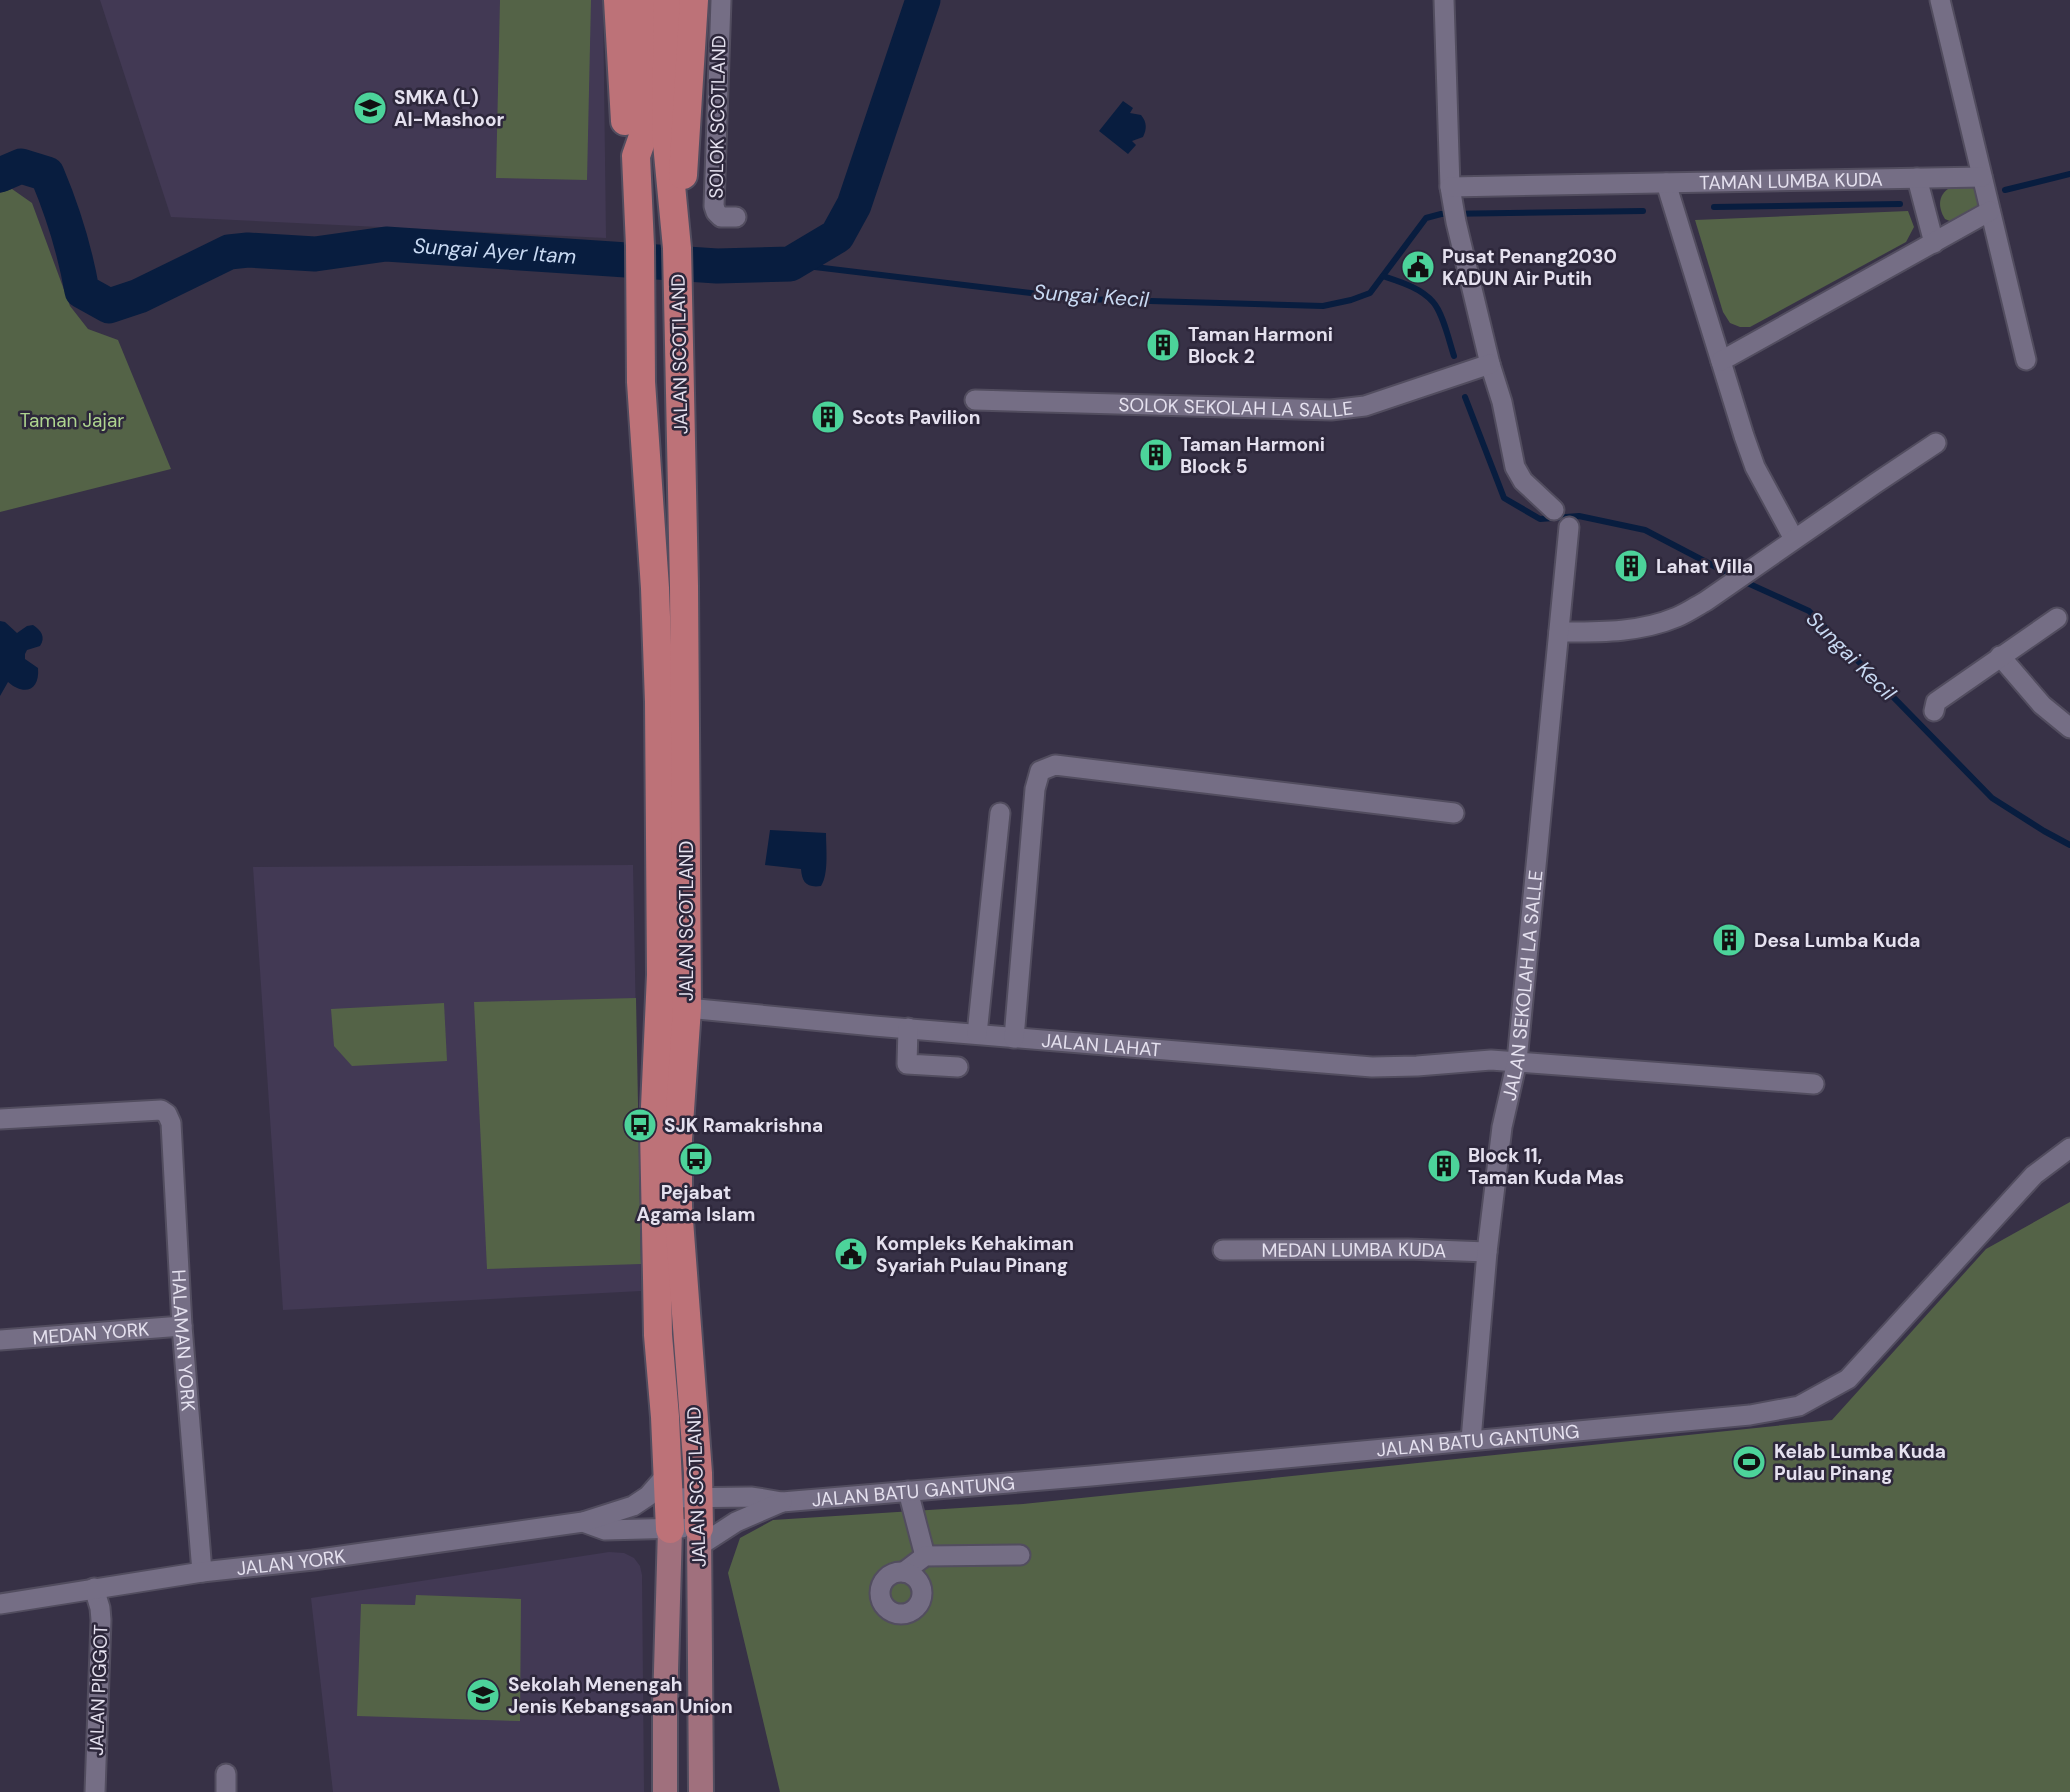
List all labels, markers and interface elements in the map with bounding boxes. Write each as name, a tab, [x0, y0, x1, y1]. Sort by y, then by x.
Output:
street label: SOLOK SCOTLAND	[704, 35, 731, 199]
place label: SMKA (L) Al-Mashoor	[394, 85, 504, 132]
school or university icon: SMKA (L) Al-Mashoor	[351, 89, 389, 127]
street label: TAMAN LUMBA KUDA	[1699, 167, 1883, 195]
water label: Sungai Ayer Itam	[412, 232, 577, 271]
place label: Pusat Penang2030 KADUN Air Putih	[1442, 244, 1617, 291]
public building icon: Pusat Penang2030 KADUN Air Putih	[1399, 248, 1437, 286]
street label: JALAN SCOTLAND	[666, 274, 693, 434]
water label: Sungai Kecil	[1032, 278, 1150, 314]
place label: Taman Harmoni Block 2	[1188, 322, 1333, 369]
building icon: Taman Harmoni Block 2	[1144, 326, 1182, 364]
street label: SOLOK SEKOLAH LA SALLE	[1118, 392, 1355, 423]
building icon: Scots Pavilion	[809, 398, 847, 436]
place label: Scots Pavilion	[852, 405, 980, 430]
park label: Taman Jajar	[20, 408, 124, 433]
place label: Taman Harmoni Block 5	[1180, 432, 1325, 479]
building icon: Taman Harmoni Block 5	[1137, 436, 1175, 474]
building icon: Lahat Villa	[1612, 547, 1650, 585]
place label: Lahat Villa	[1656, 554, 1753, 579]
water label: Sungai Kecil	[1800, 605, 1902, 707]
street label: JALAN SCOTLAND	[674, 841, 699, 1001]
street label: JALAN SEKOLAH LA SALLE	[1496, 869, 1549, 1103]
building icon: Desa Lumba Kuda	[1710, 921, 1748, 959]
place label: Desa Lumba Kuda	[1754, 928, 1920, 953]
street label: JALAN LAHAT	[1041, 1028, 1162, 1063]
bus stop icon: SJK Ramakrishna	[621, 1106, 659, 1144]
place label: SJK Ramakrishna	[664, 1113, 823, 1138]
bus stop icon: Pejabat Agama Islam	[677, 1140, 715, 1178]
place label: Block 11, Taman Kuda Mas	[1468, 1143, 1624, 1190]
building icon: Block 11, Taman Kuda Mas	[1425, 1147, 1463, 1185]
place label: Pejabat Agama Islam	[637, 1180, 755, 1227]
place label: Kompleks Kehakiman Syariah Pulau Pinang	[876, 1231, 1074, 1278]
public building icon: Kompleks Kehakiman Syariah Pulau Pinang	[832, 1235, 870, 1273]
street label: MEDAN LUMBA KUDA	[1262, 1237, 1447, 1263]
street label: HALAMAN YORK	[166, 1269, 201, 1412]
street label: MEDAN YORK	[32, 1317, 150, 1350]
street label: JALAN SCOTLAND	[681, 1406, 712, 1568]
street label: JALAN BATU GANTUNG	[1375, 1419, 1581, 1463]
place label: Kelab Lumba Kuda Pulau Pinang	[1774, 1439, 1946, 1486]
sports icon: Kelab Lumba Kuda Pulau Pinang	[1730, 1443, 1768, 1481]
street label: JALAN BATU GANTUNG	[811, 1470, 1016, 1512]
street label: JALAN YORK	[235, 1544, 347, 1581]
street label: JALAN PIGGOT	[84, 1624, 113, 1756]
place label: Sekolah Menengah Jenis Kebangsaan Union	[508, 1672, 733, 1719]
school or university icon: Sekolah Menengah Jenis Kebangsaan Union	[464, 1676, 502, 1714]

